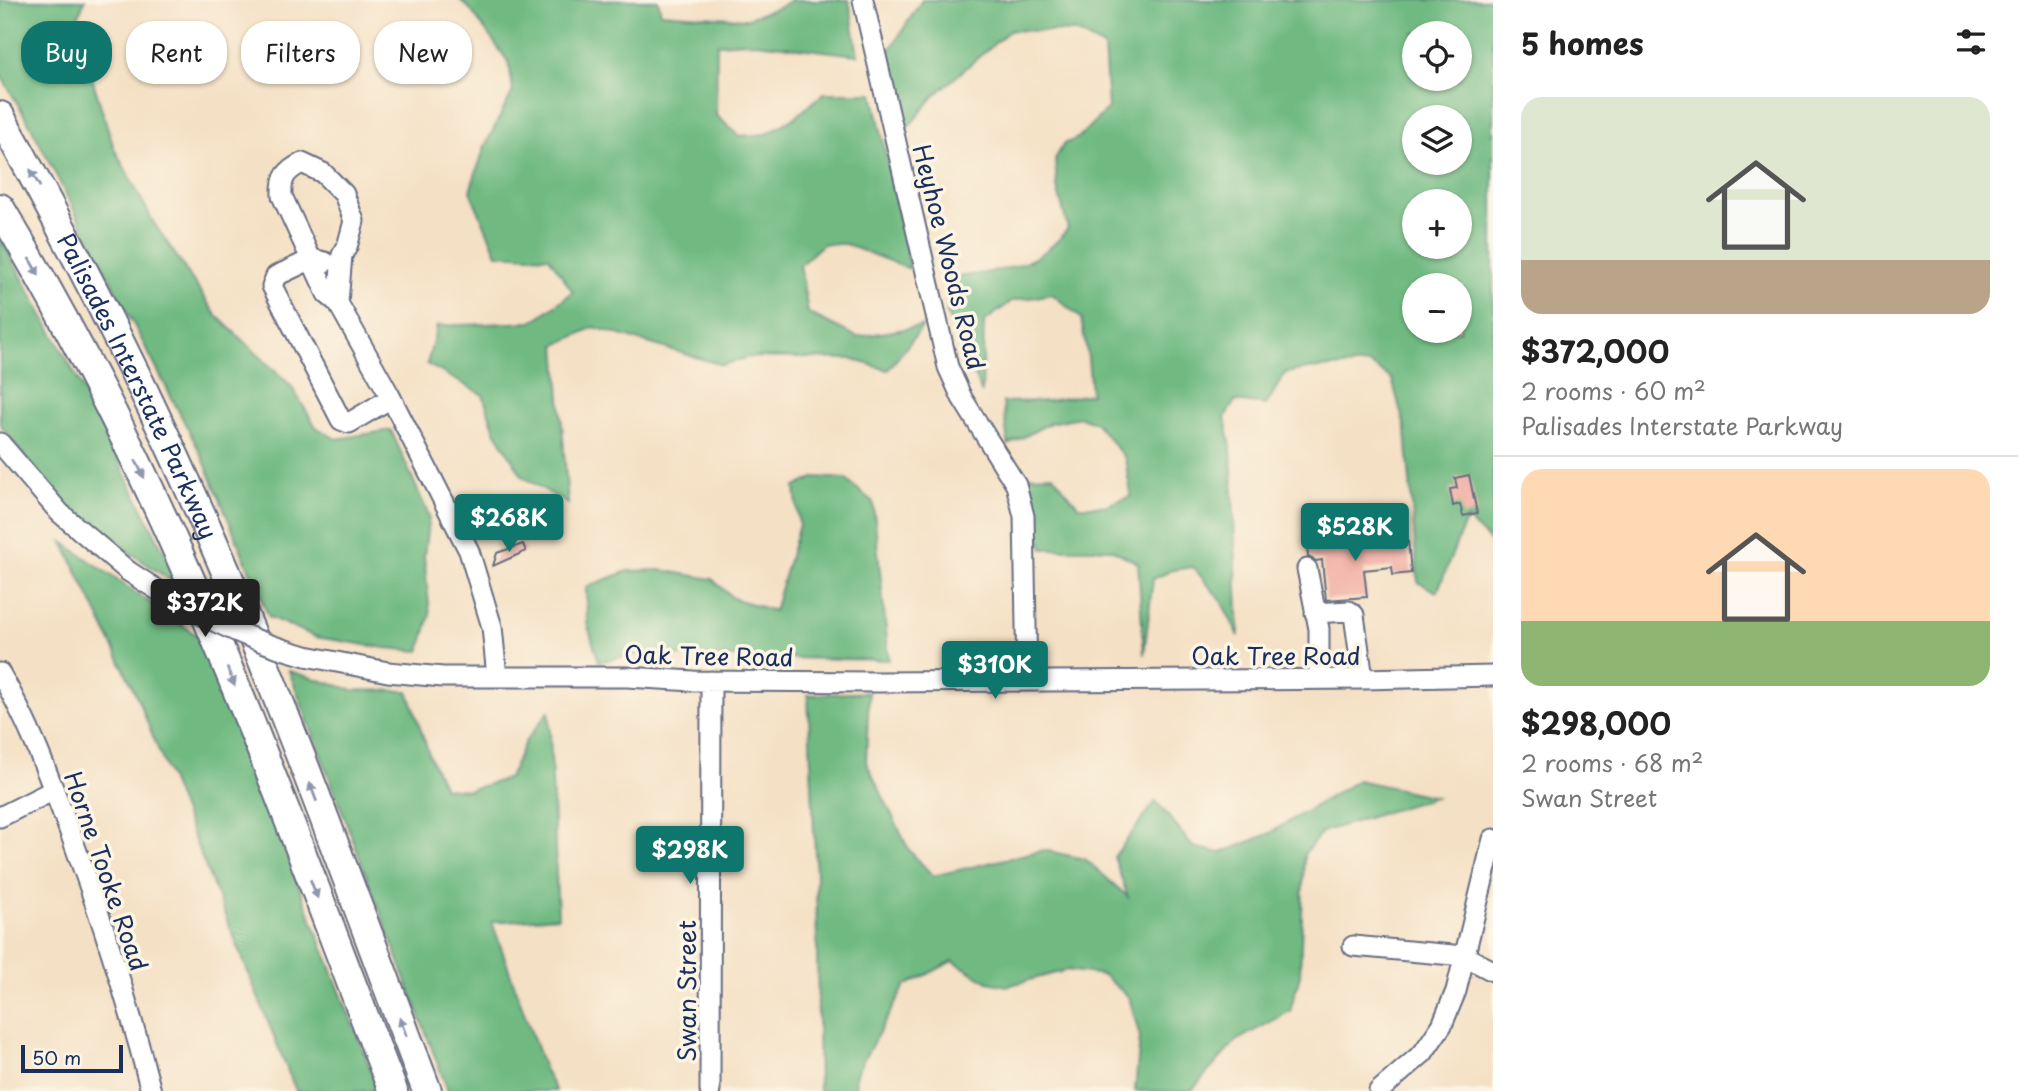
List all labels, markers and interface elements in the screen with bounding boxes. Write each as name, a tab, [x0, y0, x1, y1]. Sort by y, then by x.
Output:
text: 5 homes	[1521, 20, 1644, 65]
chip: Buy	[21, 21, 112, 84]
chip: Rent	[126, 21, 227, 84]
chip: Filters	[241, 21, 360, 84]
chip: New	[374, 21, 472, 84]
map controls	[1402, 21, 1472, 343]
button: locate	[1402, 21, 1472, 91]
icon: filters	[1952, 23, 1990, 61]
button: layers	[1402, 105, 1472, 175]
street label: Heyhoe Woods Road	[905, 141, 995, 373]
icon: home	[1693, 142, 1819, 268]
one-way arrow	[29, 168, 41, 188]
button: +	[1402, 189, 1472, 259]
street label: Palisades Interstate Parkway	[49, 226, 227, 544]
one-way arrow	[28, 258, 40, 277]
button: −	[1402, 273, 1472, 343]
text: $372,000	[1521, 328, 1669, 373]
text: 2 rooms · 60 m²	[1521, 373, 1706, 408]
text: Palisades Interstate Parkway	[1521, 408, 1843, 443]
one-way arrow	[134, 459, 145, 479]
pin: $268K	[460, 494, 558, 554]
text: $268K	[470, 499, 548, 534]
pin: $528K	[1306, 504, 1404, 563]
text: $528K	[1317, 508, 1393, 543]
icon: home	[1693, 514, 1819, 640]
pin: $372K	[156, 580, 254, 639]
text: $372K	[167, 584, 243, 619]
street label: Oak Tree Road	[624, 636, 794, 674]
street label: Oak Tree Road	[1191, 637, 1361, 673]
pin: $310K	[946, 642, 1044, 701]
text: $310K	[958, 646, 1032, 681]
one-way arrow	[226, 667, 237, 688]
text: $298,000	[1521, 700, 1671, 745]
text: 2 rooms · 68 m²	[1521, 745, 1703, 780]
street label: Horne Tooke Road	[56, 766, 158, 976]
text: Swan Street	[1521, 780, 1657, 815]
one-way arrow	[307, 781, 318, 802]
pin: $298K	[641, 826, 739, 886]
text: $298K	[652, 831, 728, 866]
one-way arrow	[309, 878, 320, 899]
street label: Swan Street	[668, 920, 704, 1062]
one-way arrow	[397, 1017, 408, 1038]
scale bar	[21, 1042, 122, 1074]
text: 50 m	[32, 1043, 81, 1071]

